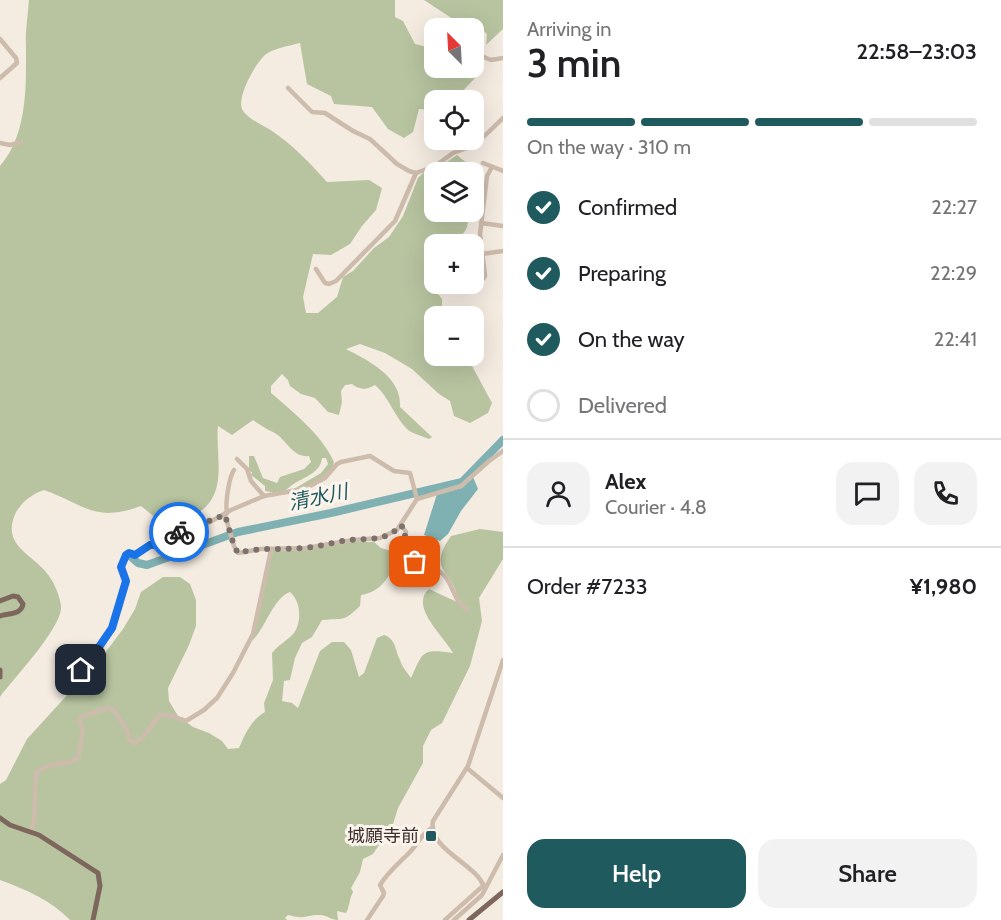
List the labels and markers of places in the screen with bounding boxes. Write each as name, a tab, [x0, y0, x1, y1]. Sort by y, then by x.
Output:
pin	[389, 536, 440, 587]
pin	[55, 644, 106, 695]
place label: 城願寺前	[347, 825, 419, 847]
marker: 城願寺前	[424, 829, 438, 843]

